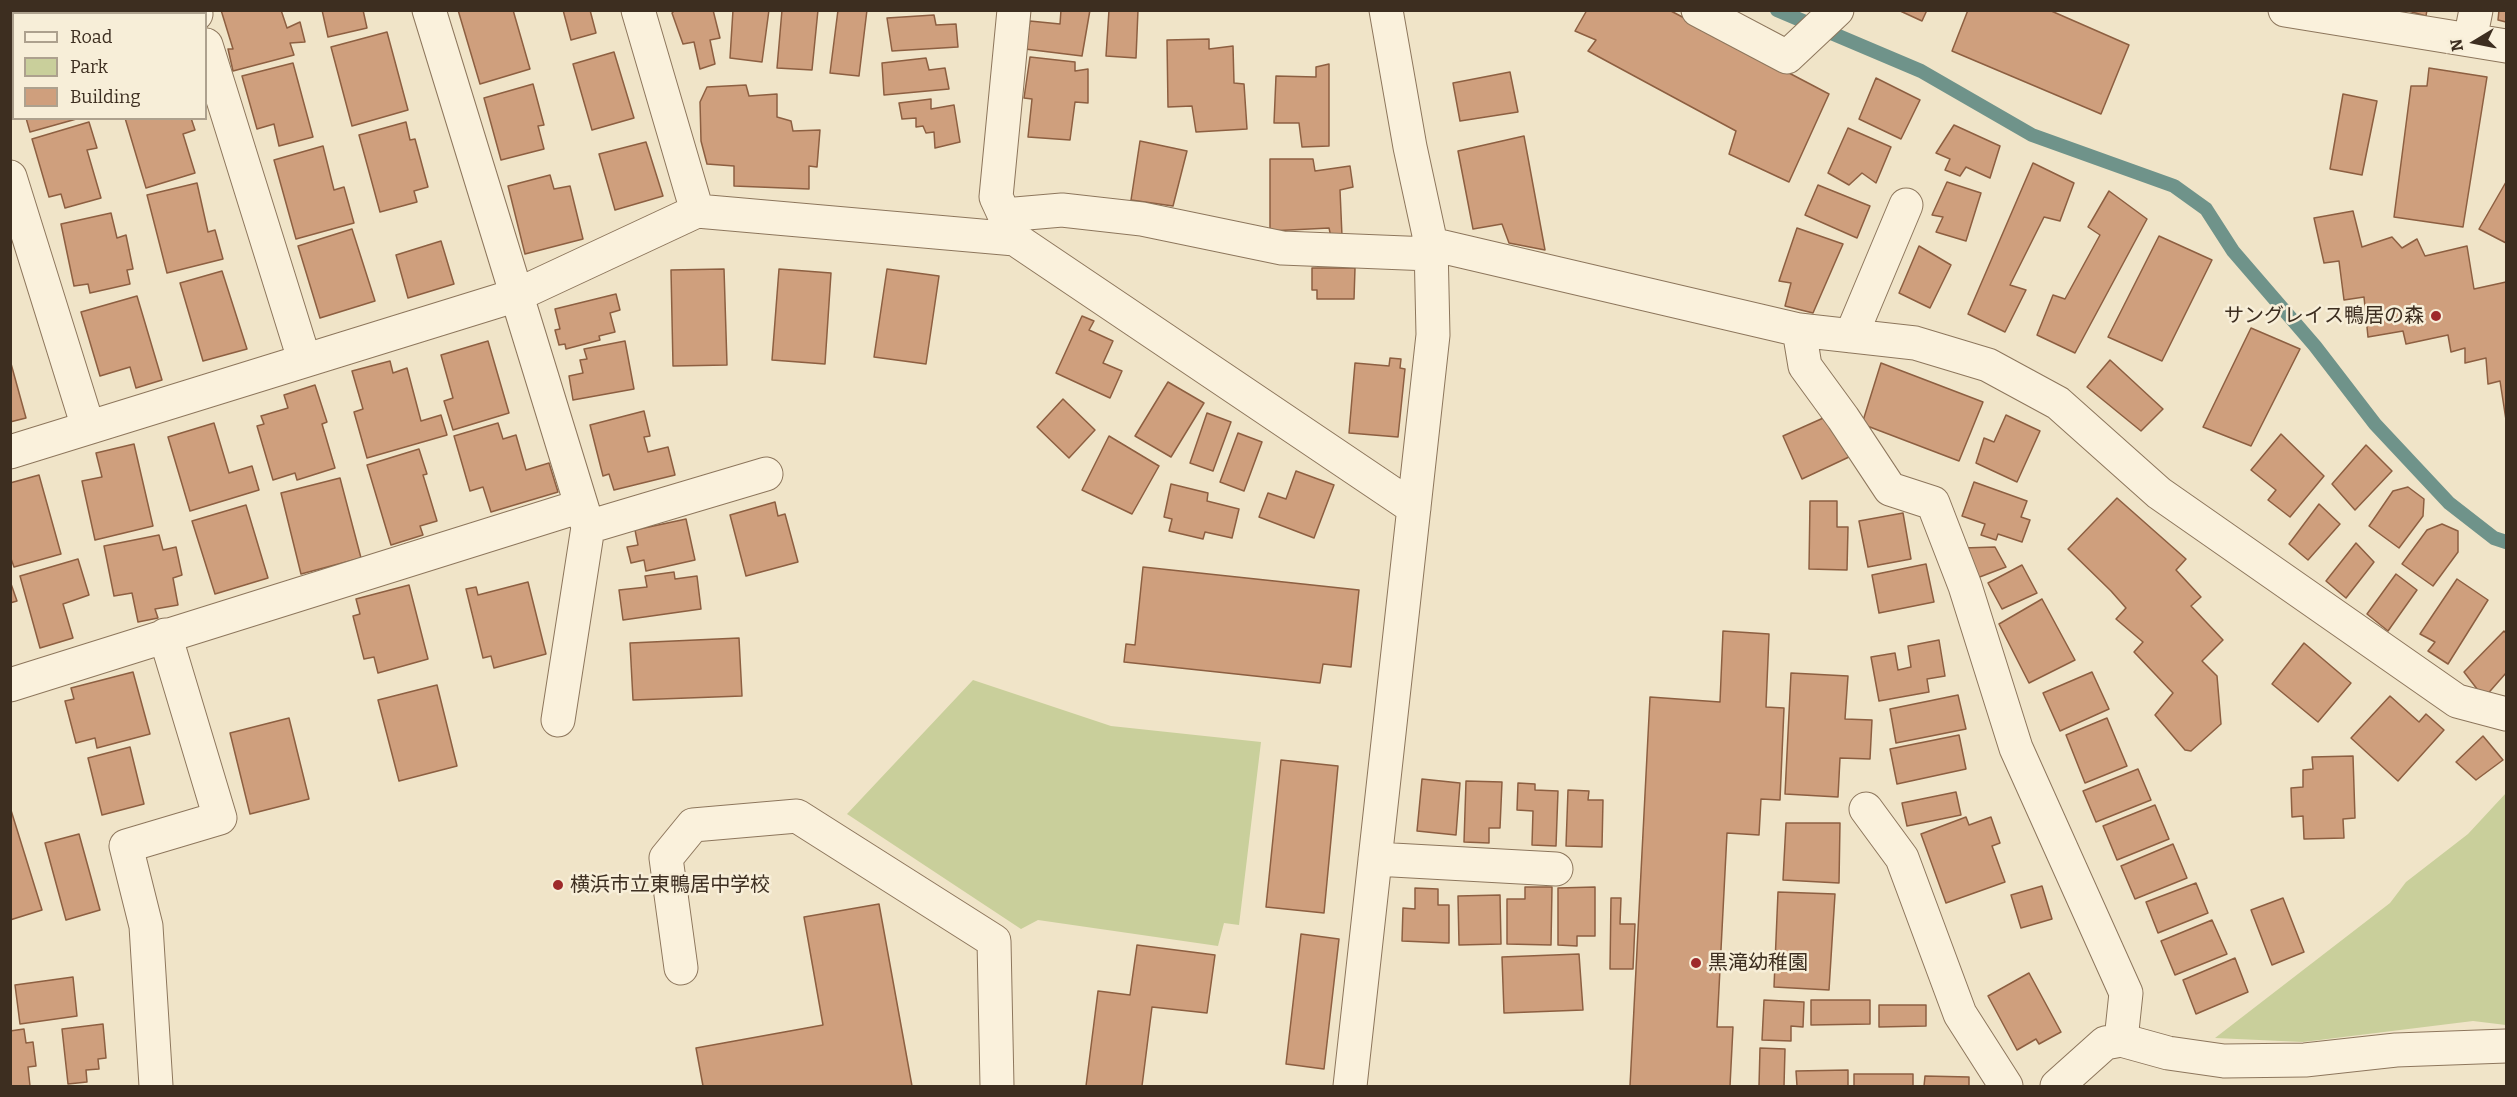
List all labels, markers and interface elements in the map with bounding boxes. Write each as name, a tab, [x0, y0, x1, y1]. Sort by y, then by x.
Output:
legend	[12, 12, 207, 120]
north arrow	[2445, 12, 2505, 72]
text: Road	[70, 26, 112, 48]
text: N	[2446, 37, 2467, 53]
text: Park	[70, 56, 108, 78]
text: Building	[70, 86, 141, 108]
place label: サングレイス鴨居の森	[2224, 304, 2424, 328]
marker: サングレイス鴨居の森	[2429, 309, 2443, 323]
place label: 横浜市立東鴨居中学校	[570, 873, 770, 897]
marker: 横浜市立東鴨居中学校	[551, 878, 565, 892]
place label: 黒滝幼稚園	[1708, 951, 1808, 975]
marker: 黒滝幼稚園	[1689, 956, 1703, 970]

